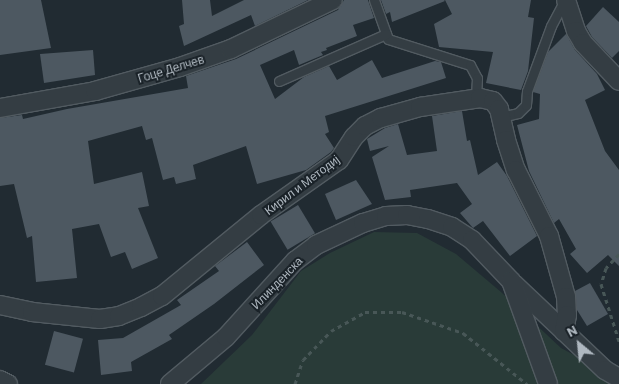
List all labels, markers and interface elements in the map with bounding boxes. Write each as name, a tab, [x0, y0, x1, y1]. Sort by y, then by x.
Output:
street label: Гоце Делчев	[136, 52, 206, 86]
street label: Кирил и Методиј	[262, 152, 342, 218]
street label: Илинденска	[248, 254, 306, 312]
north arrow	[554, 319, 604, 369]
text: N	[564, 321, 580, 340]

